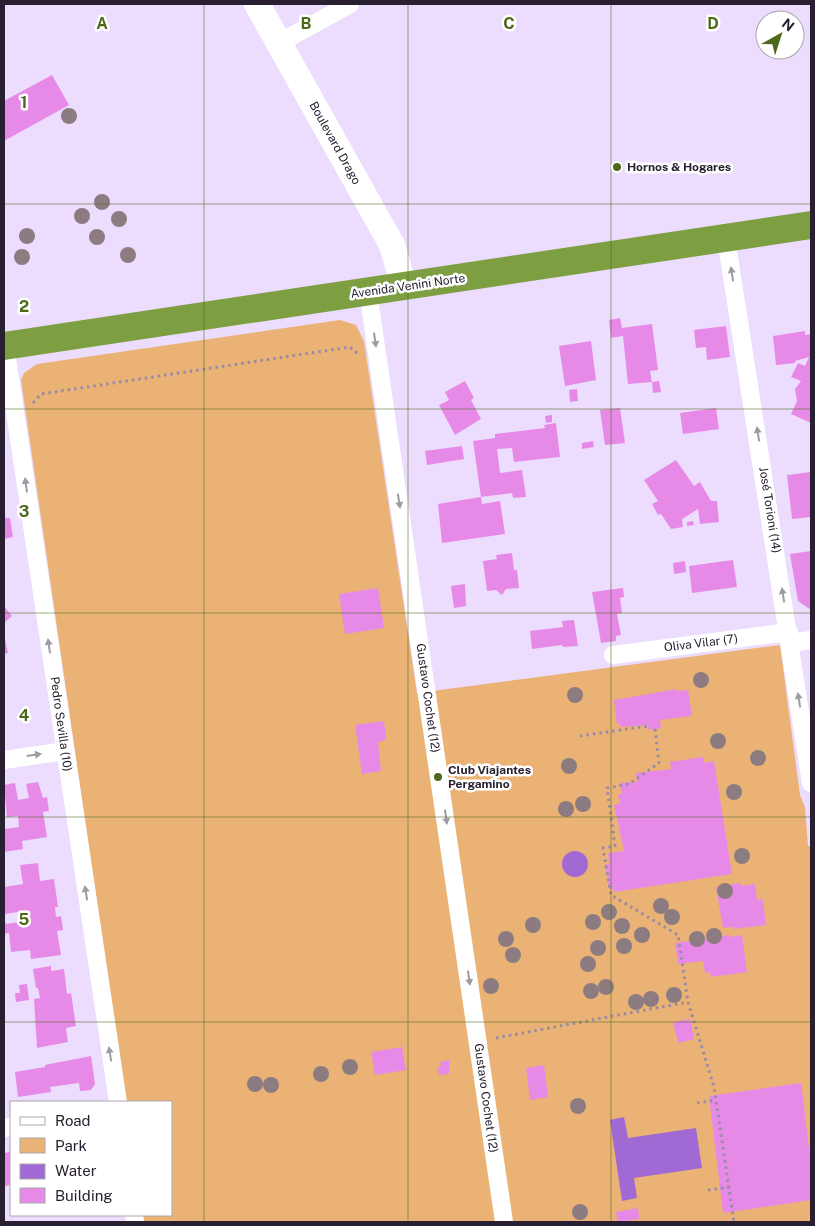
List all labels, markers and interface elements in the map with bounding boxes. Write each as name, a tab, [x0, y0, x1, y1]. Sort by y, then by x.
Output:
north arrow	[755, 10, 805, 60]
text: A	[96, 14, 108, 33]
text: B	[301, 14, 312, 33]
text: C	[503, 14, 515, 33]
text: D	[707, 14, 719, 33]
text: N	[779, 15, 797, 35]
text: 1	[21, 93, 27, 112]
street label: Boulevard Drago	[306, 99, 364, 187]
place label: Hornos & Hogares	[627, 160, 731, 174]
marker: Hornos & Hogares	[611, 161, 623, 173]
one-way arrow	[728, 265, 736, 281]
street label: Avenida Venini Norte	[350, 271, 466, 301]
text: 2	[19, 297, 29, 316]
one-way arrow	[371, 333, 379, 349]
one-way arrow	[754, 426, 762, 442]
street label: José Torioni (14)	[756, 466, 784, 554]
one-way arrow	[21, 477, 29, 493]
one-way arrow	[395, 493, 403, 509]
text: 3	[19, 502, 29, 521]
one-way arrow	[779, 586, 787, 602]
street label: Oliva Vilar (7)	[663, 632, 739, 654]
one-way arrow	[45, 638, 53, 654]
street label: Gustavo Cochet (12)	[413, 643, 443, 753]
street label: Pedro Sevilla (10)	[47, 676, 75, 772]
one-way arrow	[795, 692, 803, 708]
text: 4	[19, 706, 30, 725]
one-way arrow	[27, 751, 43, 759]
place label: Club Viajantes Pergamino	[448, 763, 531, 791]
marker: Club Viajantes Pergamino	[432, 771, 444, 783]
one-way arrow	[442, 810, 450, 826]
one-way arrow	[82, 885, 90, 901]
text: 5	[19, 910, 30, 929]
one-way arrow	[465, 971, 473, 987]
street label: Gustavo Cochet (12)	[471, 1043, 501, 1153]
one-way arrow	[106, 1046, 114, 1062]
legend	[10, 1101, 172, 1216]
text: Road	[55, 1112, 91, 1129]
text: Park	[55, 1137, 87, 1154]
text: Water	[55, 1162, 97, 1179]
text: Building	[55, 1187, 113, 1204]

